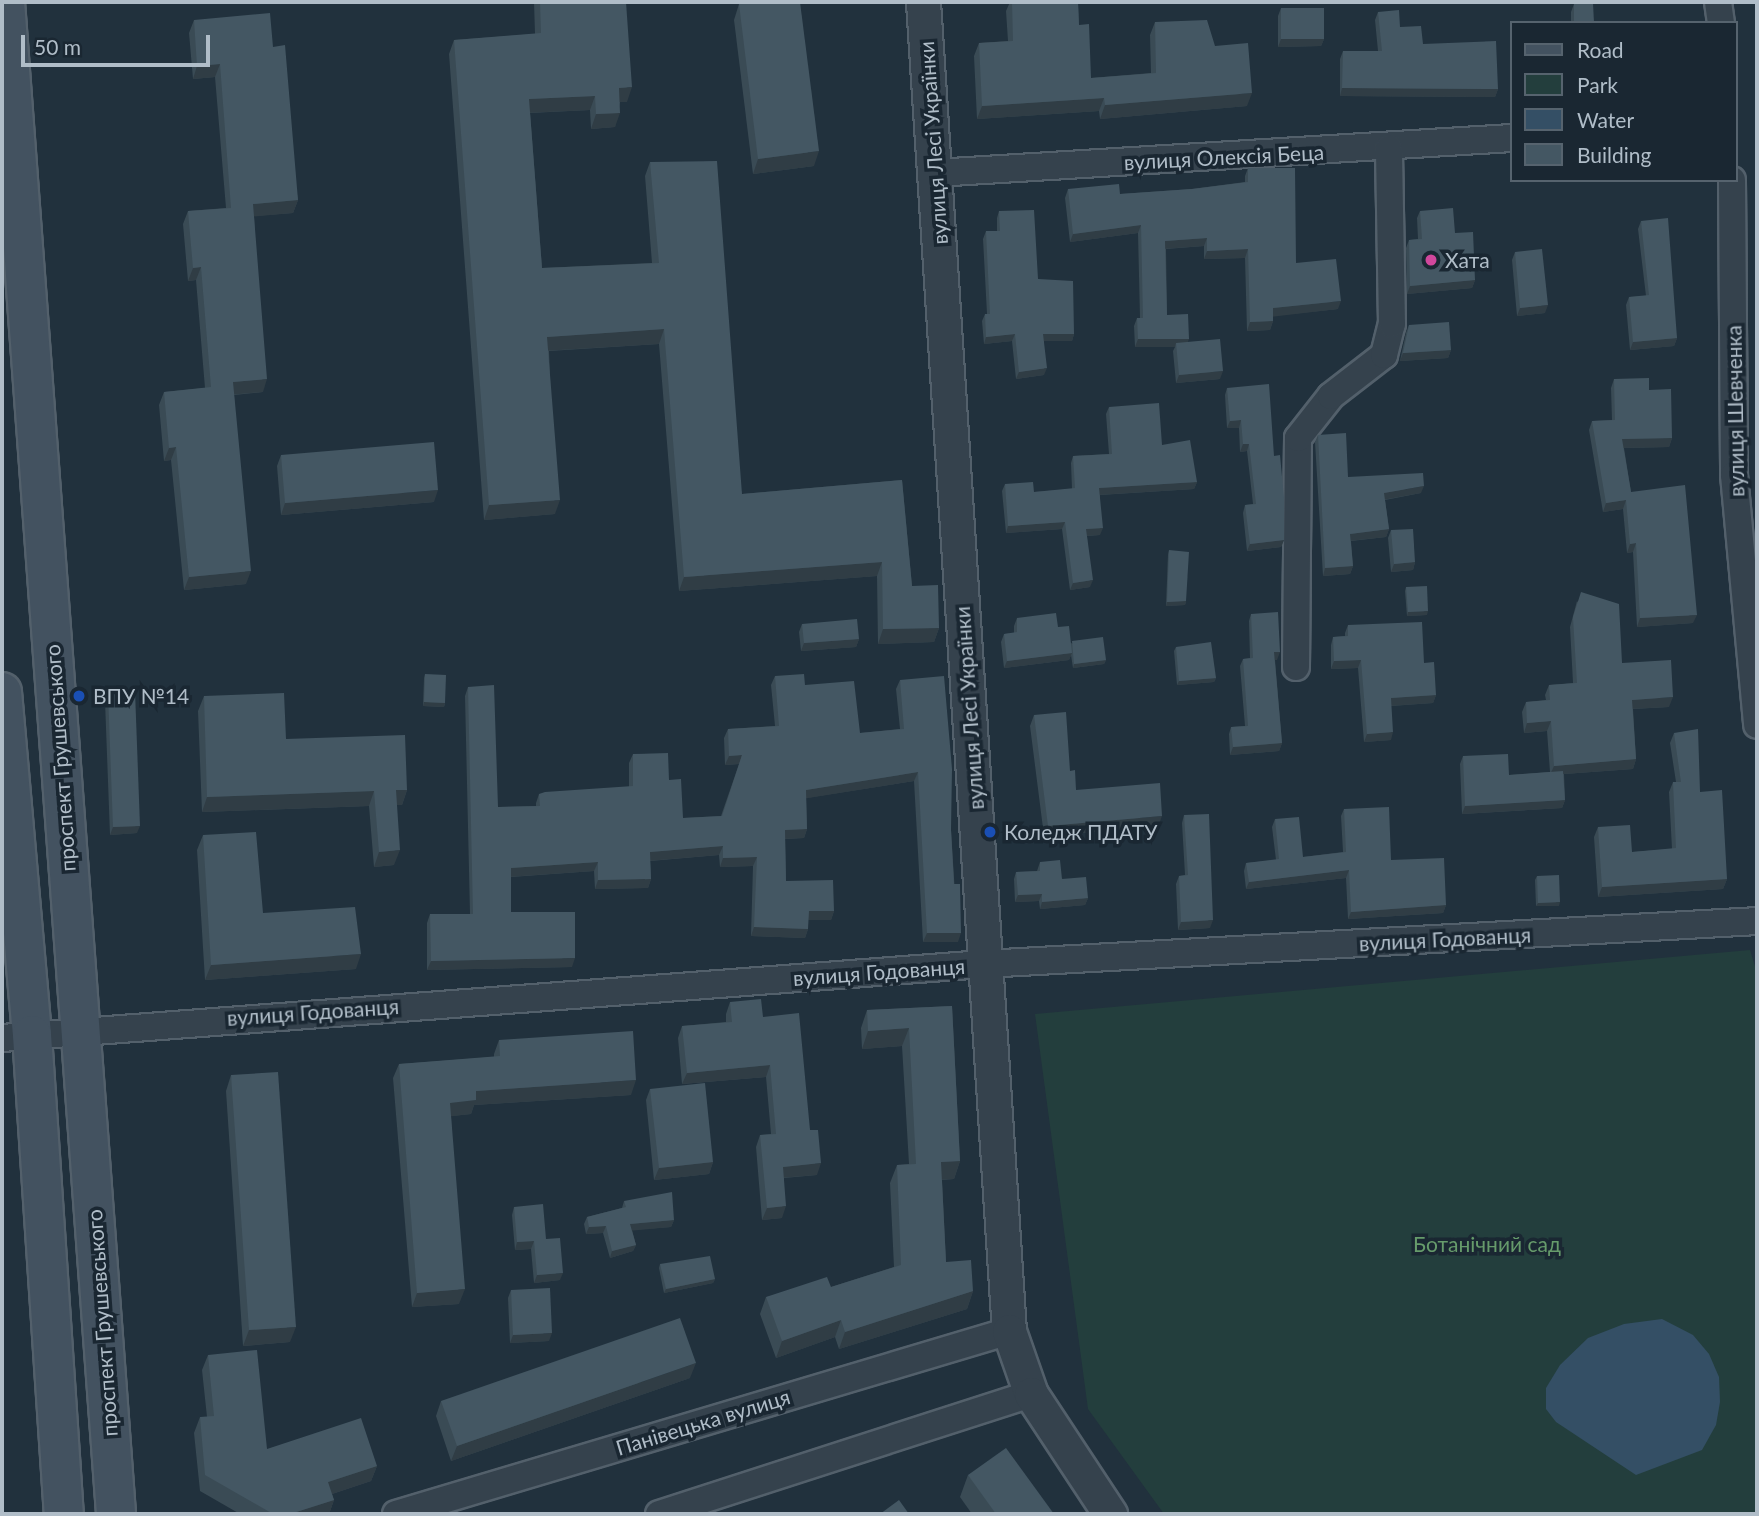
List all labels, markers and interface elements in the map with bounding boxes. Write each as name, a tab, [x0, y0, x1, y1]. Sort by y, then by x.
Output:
scale bar	[24, 21, 214, 65]
legend	[1510, 21, 1738, 182]
text: 50 m	[34, 34, 81, 59]
text: Road	[1577, 37, 1624, 62]
street label: вулиця Лесі Українки	[913, 40, 953, 246]
text: Park	[1577, 72, 1618, 97]
text: Water	[1577, 107, 1634, 132]
street label: вулиця Олексія Беца	[1123, 139, 1325, 175]
text: Building	[1577, 142, 1652, 167]
place label: Хата	[1445, 247, 1490, 273]
marker: Хата	[1423, 252, 1439, 268]
street label: вулиця Шевченка	[1721, 325, 1749, 497]
street label: вулиця Лесі Українки	[949, 605, 989, 811]
street label: проспект Грушевського	[39, 644, 81, 872]
place label: ВПУ №14	[93, 683, 189, 709]
marker: ВПУ №14	[71, 688, 87, 704]
place label: Коледж ПДАТУ	[1004, 819, 1157, 845]
marker: Коледж ПДАТУ	[982, 824, 998, 840]
street label: вулиця Годованця	[1358, 922, 1532, 956]
street label: вулиця Годованця	[792, 953, 966, 991]
street label: вулиця Годованця	[226, 993, 400, 1031]
street label: проспект Грушевського	[81, 1209, 123, 1437]
park label: Ботанічний сад	[1413, 1231, 1561, 1257]
street label: Панівецька вулиця	[613, 1384, 793, 1460]

